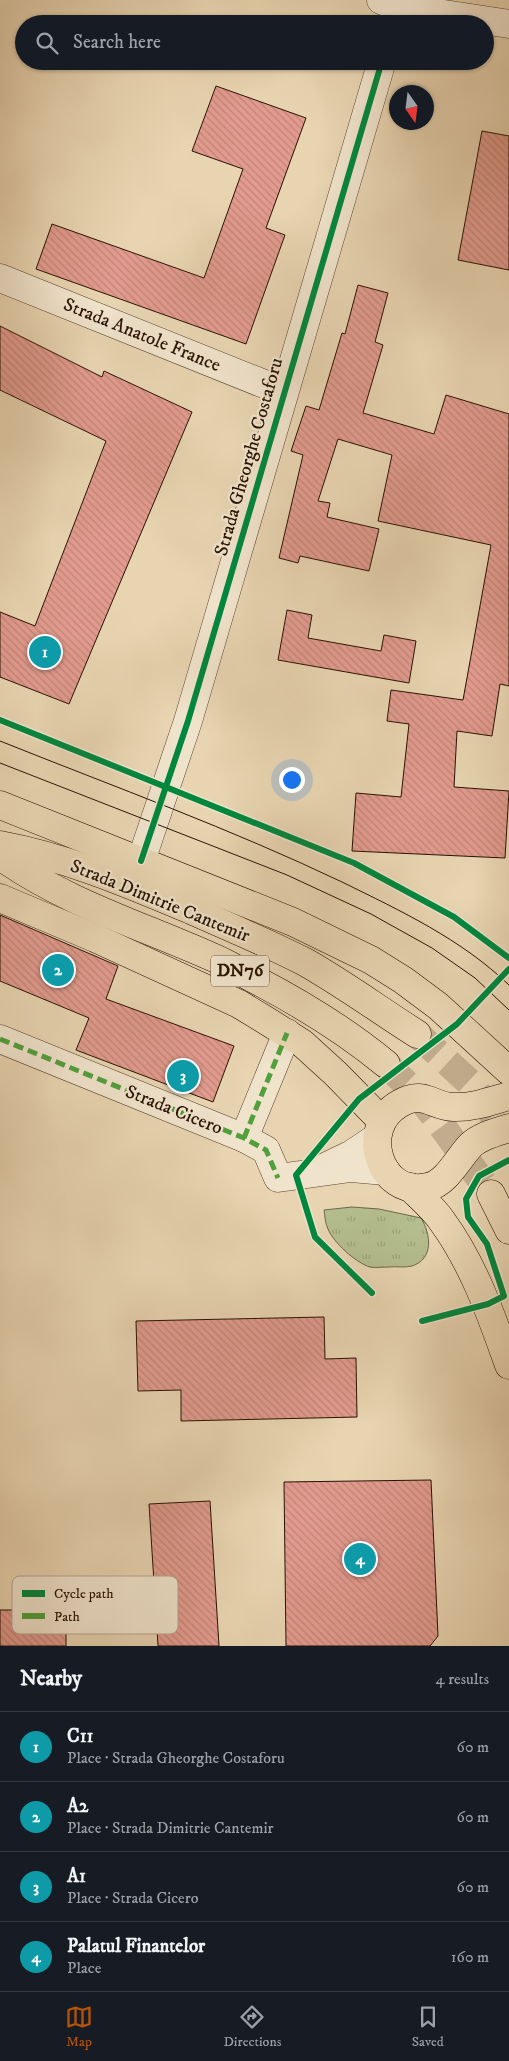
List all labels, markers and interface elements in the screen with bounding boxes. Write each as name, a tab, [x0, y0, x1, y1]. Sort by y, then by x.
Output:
search box	[15, 15, 494, 70]
icon: search	[33, 29, 61, 57]
text: Search here	[73, 31, 161, 54]
north arrow	[389, 85, 434, 130]
street label: Strada Anatole France	[60, 293, 224, 377]
street label: Strada Gheorghe Costaforu	[210, 355, 288, 559]
pin: 1	[29, 633, 61, 671]
your location	[279, 767, 305, 793]
street label: Strada Dimitrie Cantemir	[67, 854, 253, 948]
pin: 2	[42, 951, 74, 989]
road number: DN76	[211, 956, 269, 986]
pin: 3	[167, 1057, 199, 1095]
street label: Strada Cicero	[122, 1080, 226, 1140]
pin: 4	[344, 1540, 376, 1578]
legend	[12, 1576, 178, 1634]
text: Cycle path	[54, 1585, 114, 1603]
text: Path	[54, 1608, 81, 1626]
text: Nearby	[20, 1666, 82, 1692]
text: 4 results	[436, 1669, 489, 1689]
text: C11	[67, 1725, 94, 1748]
text: 1	[33, 1737, 39, 1757]
text: 60 m	[457, 1737, 489, 1757]
text: Place · Strada Gheorghe Costaforu	[67, 1748, 285, 1768]
text: A2	[67, 1795, 88, 1818]
text: 2	[32, 1807, 40, 1827]
text: 60 m	[457, 1807, 489, 1827]
text: Place · Strada Dimitrie Cantemir	[67, 1818, 273, 1838]
text: A1	[67, 1865, 86, 1888]
text: 3	[33, 1877, 39, 1897]
text: 60 m	[457, 1877, 489, 1897]
text: Place · Strada Cicero	[67, 1888, 198, 1908]
text: Palatul Finantelor	[67, 1935, 205, 1958]
text: 4	[31, 1947, 41, 1967]
text: 160 m	[451, 1947, 489, 1967]
text: Place	[67, 1958, 101, 1978]
tab: Map	[65, 2003, 93, 2051]
tab: Directions	[223, 2003, 281, 2051]
tab: Saved	[412, 2003, 444, 2051]

